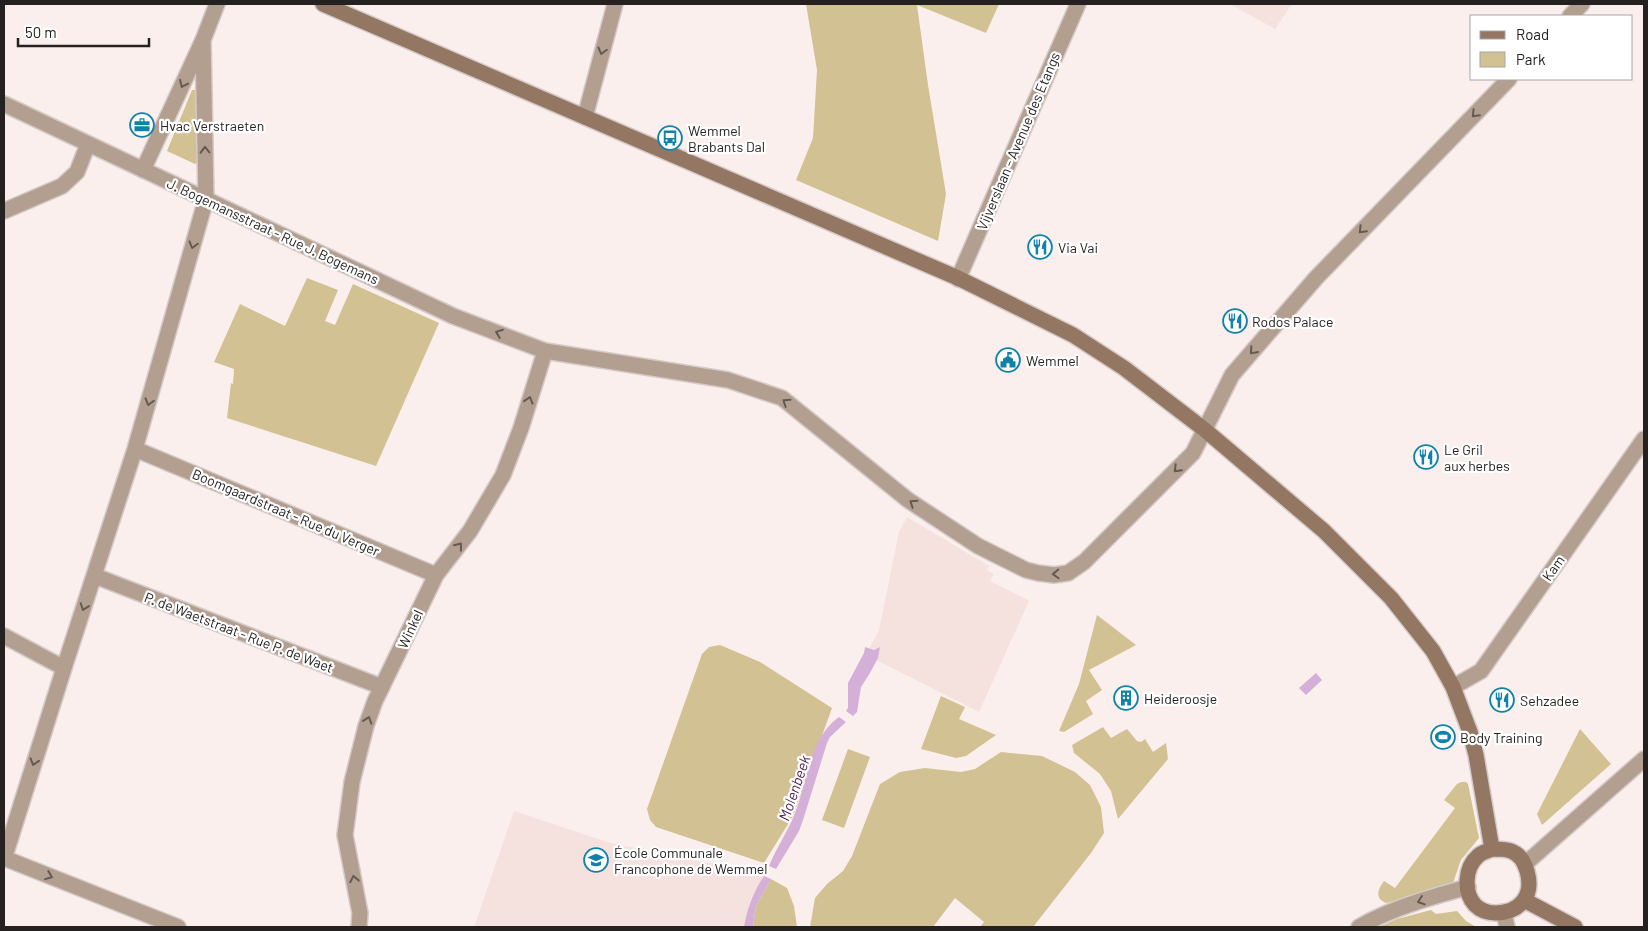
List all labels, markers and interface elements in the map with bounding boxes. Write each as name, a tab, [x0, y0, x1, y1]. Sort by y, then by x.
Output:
scale bar	[18, 15, 149, 47]
legend	[1470, 15, 1633, 80]
text: 50 m	[25, 23, 57, 41]
text: Road	[1516, 25, 1549, 43]
one-way arrow	[598, 46, 608, 54]
street label: Vijverslaan - Avenue des Etangs	[973, 49, 1063, 232]
text: Park	[1516, 50, 1546, 68]
one-way arrow	[179, 79, 189, 88]
one-way arrow	[1472, 108, 1481, 117]
office icon: Hvac Verstraeten	[129, 112, 155, 138]
place label: Hvac Verstraeten	[160, 117, 264, 134]
place label: Wemmel Brabants Dal	[688, 122, 765, 155]
bus stop icon: Wemmel Brabants Dal	[657, 125, 683, 151]
one-way arrow	[200, 146, 210, 154]
street label: J. Bogemansstraat - Rue J. Bogemans	[165, 174, 382, 288]
one-way arrow	[1359, 225, 1368, 234]
restaurant icon: Via Vai	[1027, 234, 1053, 260]
place label: Via Vai	[1058, 239, 1098, 256]
one-way arrow	[188, 241, 198, 249]
restaurant icon: Rodos Palace	[1222, 308, 1248, 334]
place label: Rodos Palace	[1252, 313, 1333, 330]
one-way arrow	[495, 329, 504, 340]
one-way arrow	[1250, 345, 1259, 354]
public building icon: Wemmel	[995, 347, 1021, 373]
place label: Wemmel	[1026, 352, 1079, 369]
one-way arrow	[144, 397, 154, 405]
one-way arrow	[524, 397, 534, 405]
one-way arrow	[782, 399, 792, 408]
place label: Le Gril aux herbes	[1444, 441, 1510, 474]
restaurant icon: Le Gril aux herbes	[1413, 444, 1439, 470]
one-way arrow	[1173, 463, 1182, 472]
street label: Boomgaardstraat - Rue du Verger	[190, 465, 382, 559]
one-way arrow	[909, 500, 918, 510]
one-way arrow	[453, 542, 462, 551]
street label: Kam	[1538, 552, 1568, 584]
one-way arrow	[1052, 568, 1060, 579]
street label: P. de Waetstraat - Rue P. de Waet	[142, 588, 336, 676]
one-way arrow	[80, 602, 90, 611]
street label: Winkel	[394, 607, 426, 651]
building icon: Heideroosje	[1113, 685, 1139, 711]
restaurant icon: Sehzadee	[1489, 687, 1515, 713]
place label: Heideroosje	[1144, 690, 1217, 707]
place label: Sehzadee	[1520, 692, 1579, 709]
one-way arrow	[362, 716, 372, 725]
sports icon: Body Training	[1430, 724, 1456, 750]
place label: Body Training	[1460, 729, 1542, 746]
water label: Molenbeek	[774, 752, 814, 823]
one-way arrow	[30, 757, 40, 765]
place label: École Communale Francophone de Wemmel	[614, 844, 768, 877]
school or university icon: École Communale Francophone de Wemmel	[583, 847, 609, 873]
one-way arrow	[44, 870, 53, 880]
one-way arrow	[349, 875, 360, 884]
one-way arrow	[1417, 896, 1426, 906]

